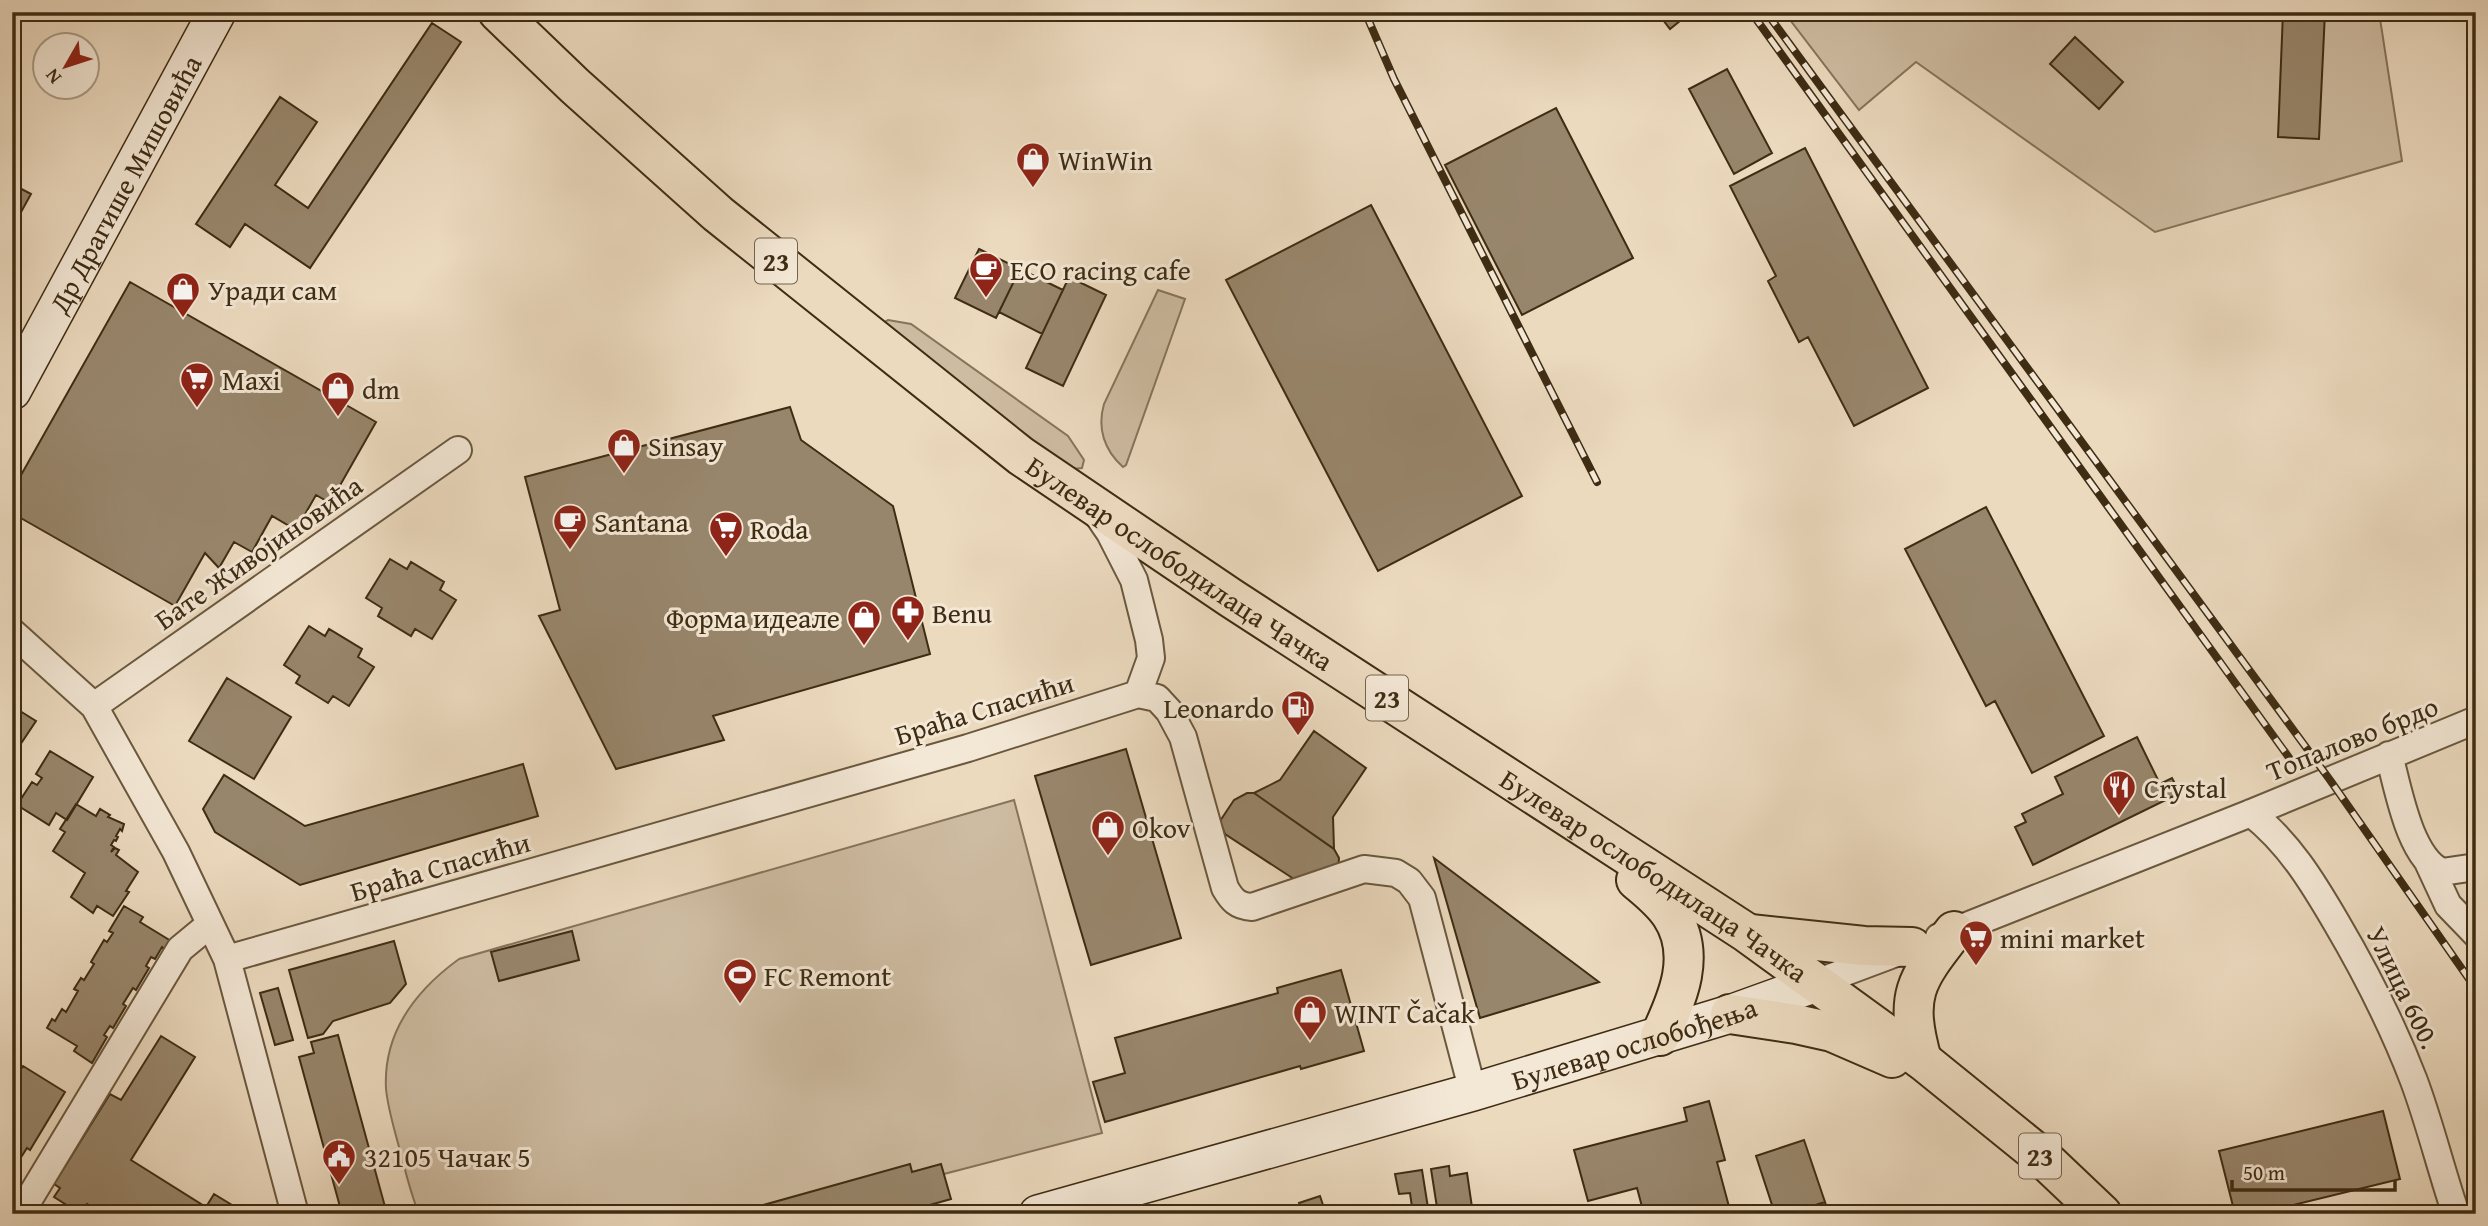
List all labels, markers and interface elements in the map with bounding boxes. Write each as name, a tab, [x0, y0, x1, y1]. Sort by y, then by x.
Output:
north arrow	[32, 32, 102, 102]
street label: Др Драгише Мишовића	[37, 46, 211, 321]
text: N	[38, 63, 68, 90]
place label: WinWin	[1058, 139, 1153, 180]
shop icon: WinWin	[1014, 140, 1052, 189]
road number: 23	[755, 238, 797, 284]
place label: ECO racing cafe	[1010, 249, 1191, 290]
cafe icon: ECO racing cafe	[967, 250, 1005, 299]
place label: Уради сам	[208, 269, 337, 310]
shop icon: Уради сам	[164, 270, 202, 319]
place label: Maxi	[222, 359, 280, 400]
supermarket icon: Maxi	[178, 360, 216, 409]
place label: dm	[362, 368, 400, 409]
shop icon: dm	[319, 369, 357, 418]
place label: Sinsay	[648, 425, 724, 466]
shop icon: Sinsay	[605, 426, 643, 475]
street label: Булевар ослободилаца Чачка	[1018, 445, 1342, 680]
street label: Бате Живојиновића	[146, 464, 371, 639]
place label: Santana	[594, 501, 689, 542]
cafe icon: Santana	[551, 502, 589, 551]
place label: Roda	[750, 508, 809, 549]
supermarket icon: Roda	[707, 509, 745, 558]
place label: Benu	[932, 592, 992, 633]
pharmacy icon: Benu	[889, 593, 927, 642]
place label: Форма идеале	[666, 597, 840, 638]
shop icon: Форма идеале	[845, 598, 883, 647]
street label: Браћа Спасићи	[889, 661, 1079, 755]
road number: 23	[1366, 676, 1408, 720]
street label: Топалово брдо	[2260, 685, 2444, 791]
place label: Leonardo	[1163, 687, 1274, 728]
fuel station icon: Leonardo	[1279, 688, 1317, 737]
street label: Булевар ослободилаца Чачка	[1493, 758, 1818, 992]
place label: Crystal	[2144, 767, 2227, 808]
restaurant icon: Crystal	[2100, 768, 2138, 817]
place label: Okov	[1132, 807, 1190, 848]
shop icon: Okov	[1089, 808, 1127, 857]
street label: Браћа Спасићи	[345, 821, 535, 911]
place label: mini market	[2000, 917, 2145, 958]
supermarket icon: mini market	[1957, 918, 1995, 967]
street label: Улица 600.	[2357, 919, 2451, 1055]
place label: FC Remont	[764, 955, 891, 996]
sports icon: FC Remont	[721, 956, 759, 1005]
street label: Булевар ослобођења	[1506, 985, 1763, 1100]
place label: WINT Čačak	[1334, 992, 1476, 1033]
shop icon: WINT Čačak	[1291, 993, 1329, 1042]
road number: 23	[2019, 1134, 2061, 1178]
place label: 32105 Чачак 5	[364, 1136, 531, 1177]
public building icon: 32105 Чачак 5	[320, 1137, 358, 1186]
scale bar	[2232, 1149, 2395, 1193]
text: 50 m	[2243, 1157, 2285, 1188]

